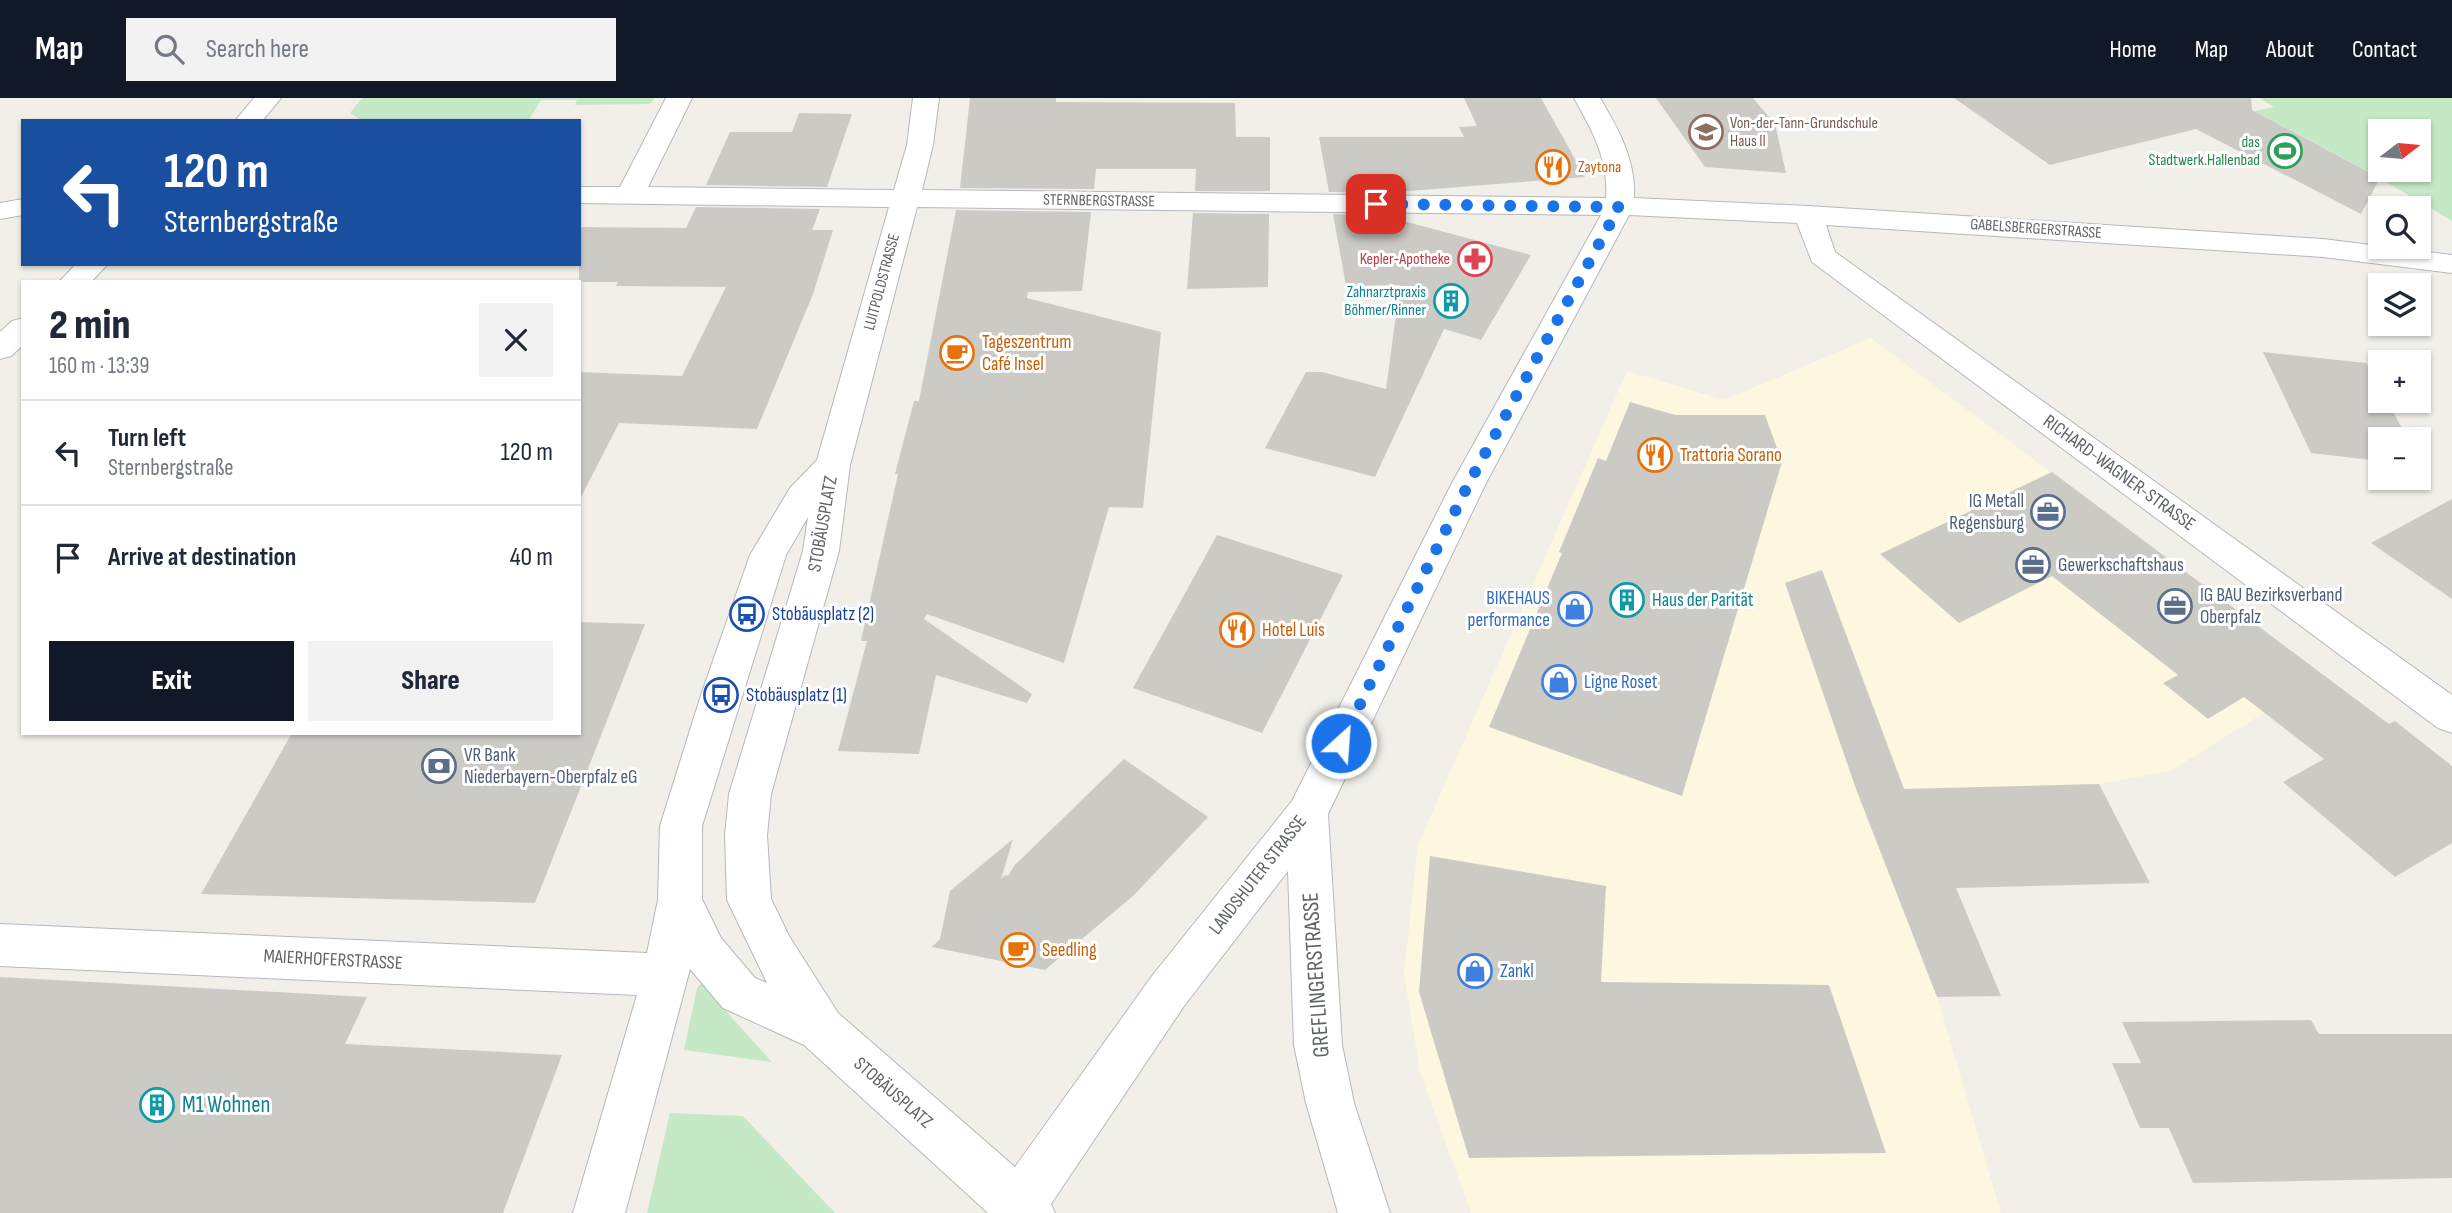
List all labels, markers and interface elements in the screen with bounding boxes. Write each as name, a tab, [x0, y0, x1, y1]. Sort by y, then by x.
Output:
search box	[126, 18, 616, 81]
text: Map	[35, 29, 84, 69]
icon: search	[150, 30, 188, 68]
text: Search here	[206, 34, 309, 65]
text: Home	[2109, 35, 2157, 64]
text: Map	[2195, 35, 2228, 64]
text: About	[2266, 35, 2314, 64]
text: Contact	[2352, 35, 2417, 64]
school or university icon: Von-der-Tann-Grundschule Haus II	[1687, 113, 1725, 151]
place label: Von-der-Tann-Grundschule Haus II	[1730, 114, 1878, 151]
north arrow	[2368, 119, 2431, 182]
map controls	[2368, 119, 2431, 490]
sports icon: das Stadtwerk.Hallenbad	[2266, 132, 2304, 170]
place label: das Stadtwerk.Hallenbad	[2149, 133, 2260, 170]
text: 120 m	[164, 143, 269, 202]
icon: left	[49, 147, 140, 238]
restaurant icon: Zaytona	[1534, 148, 1572, 186]
place label: Zaytona	[1578, 158, 1621, 177]
pin	[1346, 174, 1406, 234]
icon: arrive	[1357, 185, 1395, 223]
street label: STERNBERGSTRASSE	[1043, 191, 1155, 211]
button: search	[2368, 196, 2431, 259]
text: Sternbergstraße	[164, 203, 339, 242]
street label: GABELSBERGERSTRASSE	[1970, 215, 2102, 243]
street label: LUITPOLDSTRASSE	[860, 232, 904, 332]
pharmacy icon: Kepler-Apotheke	[1456, 240, 1494, 278]
place label: Kepler-Apotheke	[1360, 250, 1450, 269]
button: layers	[2368, 273, 2431, 336]
building icon: Zahnarztpraxis Böhmer/Rinner	[1432, 282, 1470, 320]
place label: Zahnarztpraxis Böhmer/Rinner	[1344, 283, 1426, 320]
text: 2 min	[49, 300, 130, 351]
button: close	[479, 303, 553, 377]
place label: Tageszentrum Café Insel	[982, 331, 1071, 376]
cafe icon: Tageszentrum Café Insel	[938, 334, 976, 372]
button: +	[2368, 350, 2431, 413]
text: 160 m · 13:39	[49, 352, 150, 380]
street label: RICHARD-WAGNER-STRASSE	[2038, 410, 2200, 536]
text: Turn left	[108, 423, 186, 454]
button: −	[2368, 427, 2431, 490]
icon: left	[49, 434, 87, 472]
restaurant icon: Trattoria Sorano	[1636, 436, 1674, 474]
text: 120 m	[500, 437, 553, 468]
place label: Trattoria Sorano	[1680, 444, 1782, 467]
text: Sternbergstraße	[108, 454, 234, 482]
street label: STOBÄUSPLATZ	[803, 474, 843, 574]
place label: IG Metall Regensburg	[1949, 490, 2024, 535]
office icon: IG Metall Regensburg	[2029, 493, 2067, 531]
icon: arrive	[49, 539, 87, 577]
text: Arrive at destination	[108, 542, 296, 573]
text: 40 m	[510, 542, 553, 573]
office icon: Gewerkschaftshaus	[2014, 546, 2052, 584]
place label: Gewerkschaftshaus	[2058, 554, 2184, 577]
building icon: Haus der Parität	[1608, 581, 1646, 619]
place label: IG BAU Bezirksverband Oberpfalz	[2200, 584, 2342, 629]
place label: BIKEHAUS performance	[1468, 587, 1550, 632]
office icon: IG BAU Bezirksverband Oberpfalz	[2156, 587, 2194, 625]
place label: Haus der Parität	[1652, 589, 1754, 612]
shop icon: BIKEHAUS performance	[1556, 590, 1594, 628]
bus stop icon: Stobäusplatz (2)	[728, 595, 766, 633]
place label: Stobäusplatz (2)	[772, 603, 874, 626]
restaurant icon: Hotel Luis	[1218, 611, 1256, 649]
place label: Hotel Luis	[1262, 619, 1325, 642]
button: Exit	[49, 641, 294, 721]
button: Share	[308, 641, 553, 721]
shop icon: Ligne Roset	[1540, 663, 1578, 701]
place label: Ligne Roset	[1584, 671, 1658, 694]
bus stop icon: Stobäusplatz (1)	[702, 676, 740, 714]
place label: Stobäusplatz (1)	[746, 684, 847, 707]
position arrow	[1304, 706, 1378, 780]
place label: VR Bank Niederbayern-Oberpfalz eG	[464, 744, 638, 789]
bank icon: VR Bank Niederbayern-Oberpfalz eG	[420, 747, 458, 785]
street label: LANDSHUTER STRASSE	[1204, 811, 1312, 939]
street label: GREFLINGERSTRASSE	[1296, 892, 1336, 1058]
cafe icon: Seedling	[999, 931, 1037, 969]
place label: Seedling	[1042, 939, 1097, 962]
street label: MAIERHOFERSTRASSE	[263, 945, 403, 975]
shop icon: Zankl	[1456, 952, 1494, 990]
place label: Zankl	[1500, 960, 1534, 983]
street label: STOBÄUSPLATZ	[849, 1053, 937, 1134]
building icon: M1 Wohnen	[138, 1086, 176, 1124]
place label: M1 Wohnen	[182, 1091, 270, 1119]

